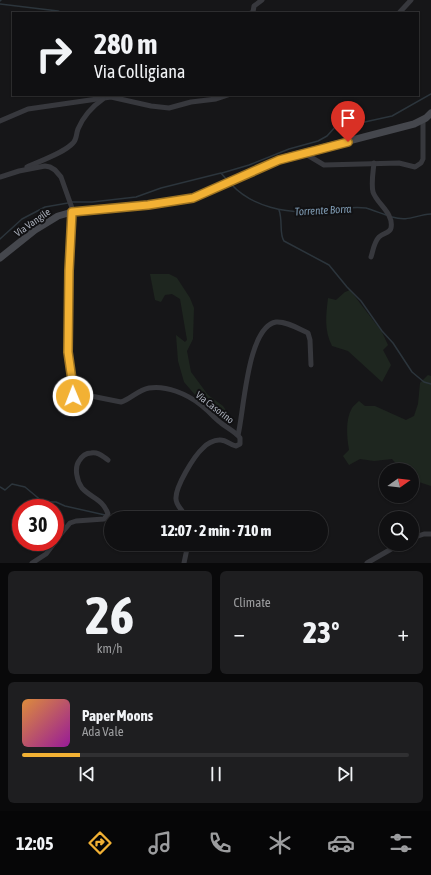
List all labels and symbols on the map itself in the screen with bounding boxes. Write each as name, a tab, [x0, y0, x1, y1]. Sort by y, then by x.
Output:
pin	[331, 101, 365, 142]
water label: Torrente Borra	[294, 203, 352, 217]
street label: Via Vangile	[12, 206, 53, 239]
position arrow	[52, 375, 94, 417]
street label: Via Casorino	[193, 389, 236, 426]
north arrow	[379, 463, 419, 503]
speed limit sign: 30	[12, 499, 64, 551]

